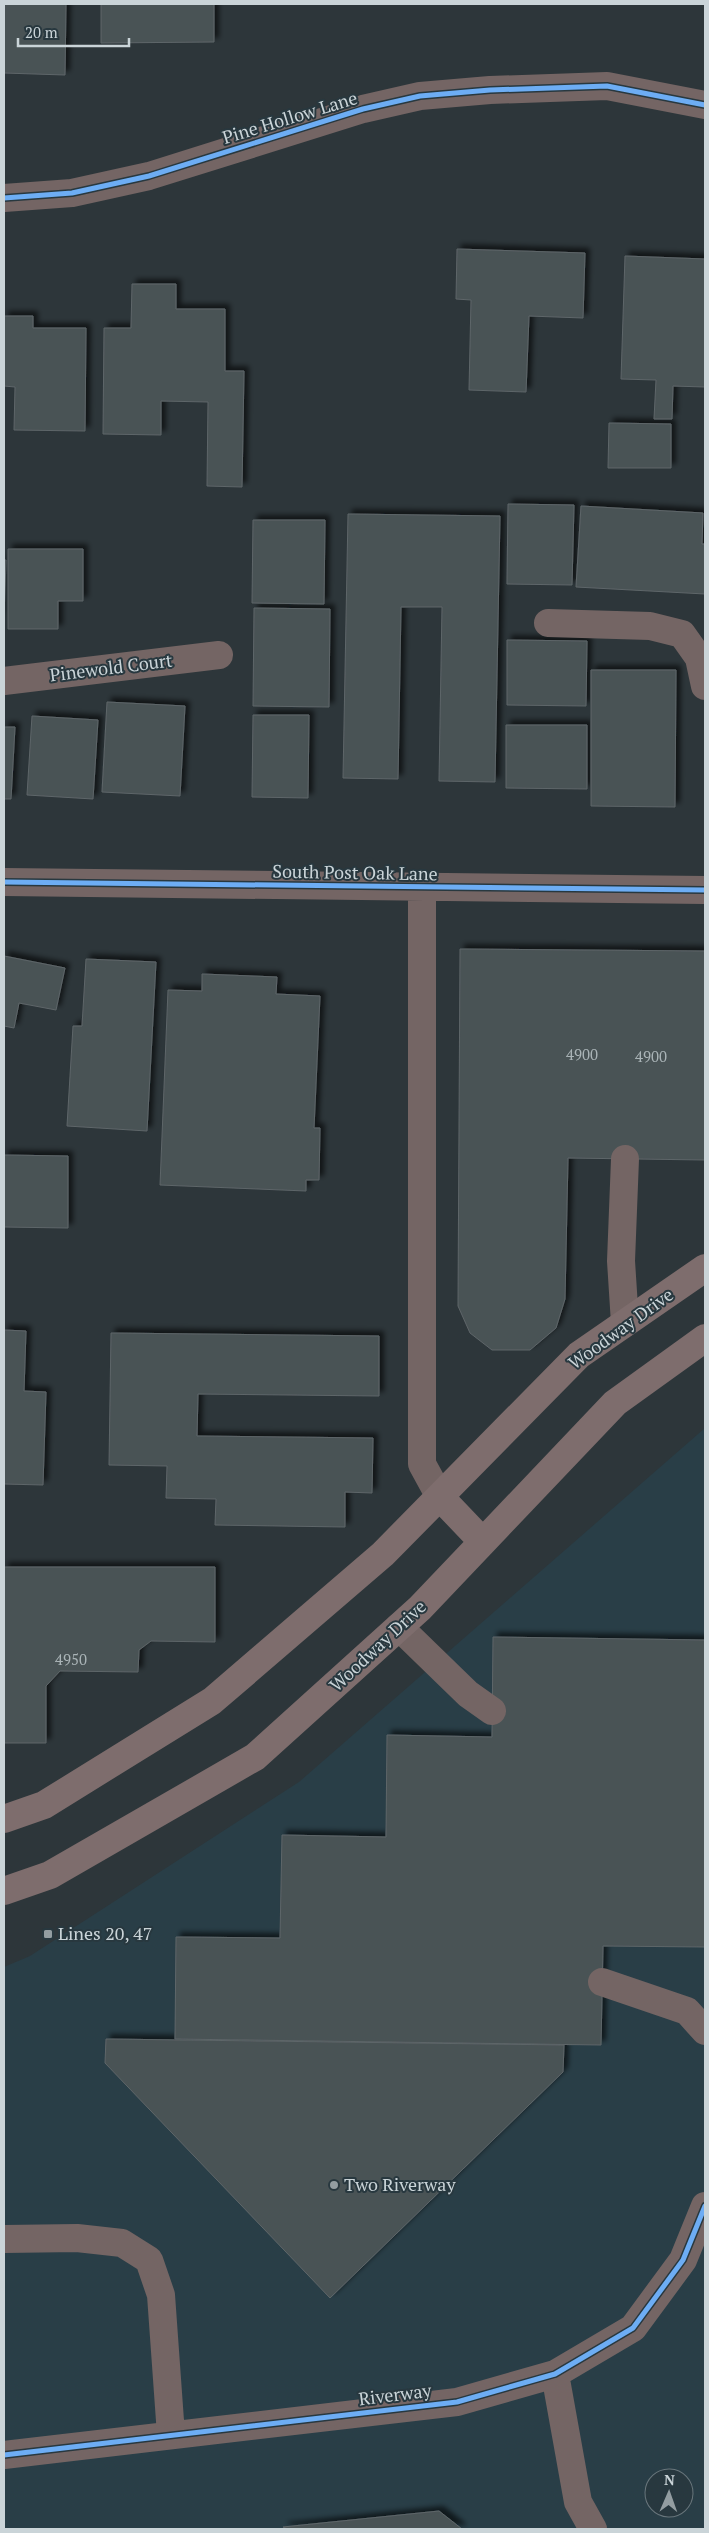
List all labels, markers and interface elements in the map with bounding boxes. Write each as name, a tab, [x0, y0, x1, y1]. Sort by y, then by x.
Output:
scale bar	[18, 15, 129, 47]
text: 20 m	[25, 22, 58, 42]
street label: Pine Hollow Lane	[219, 85, 360, 149]
street label: Pinewold Court	[48, 648, 174, 686]
street label: South Post Oak Lane	[272, 859, 438, 885]
house number: 4900	[566, 1044, 598, 1064]
house number: 4900	[635, 1046, 667, 1066]
street label: Woodway Drive	[563, 1282, 678, 1374]
street label: Woodway Drive	[324, 1594, 431, 1696]
house number: 4950	[55, 1649, 87, 1669]
place label: Lines 20, 47	[58, 1921, 152, 1945]
marker: Lines 20, 47	[42, 1928, 54, 1940]
place label: Two Riverway	[344, 2172, 456, 2196]
marker: Two Riverway	[328, 2179, 340, 2191]
street label: Riverway	[357, 2378, 434, 2410]
north arrow	[644, 2468, 694, 2518]
text: N	[664, 2470, 675, 2489]

